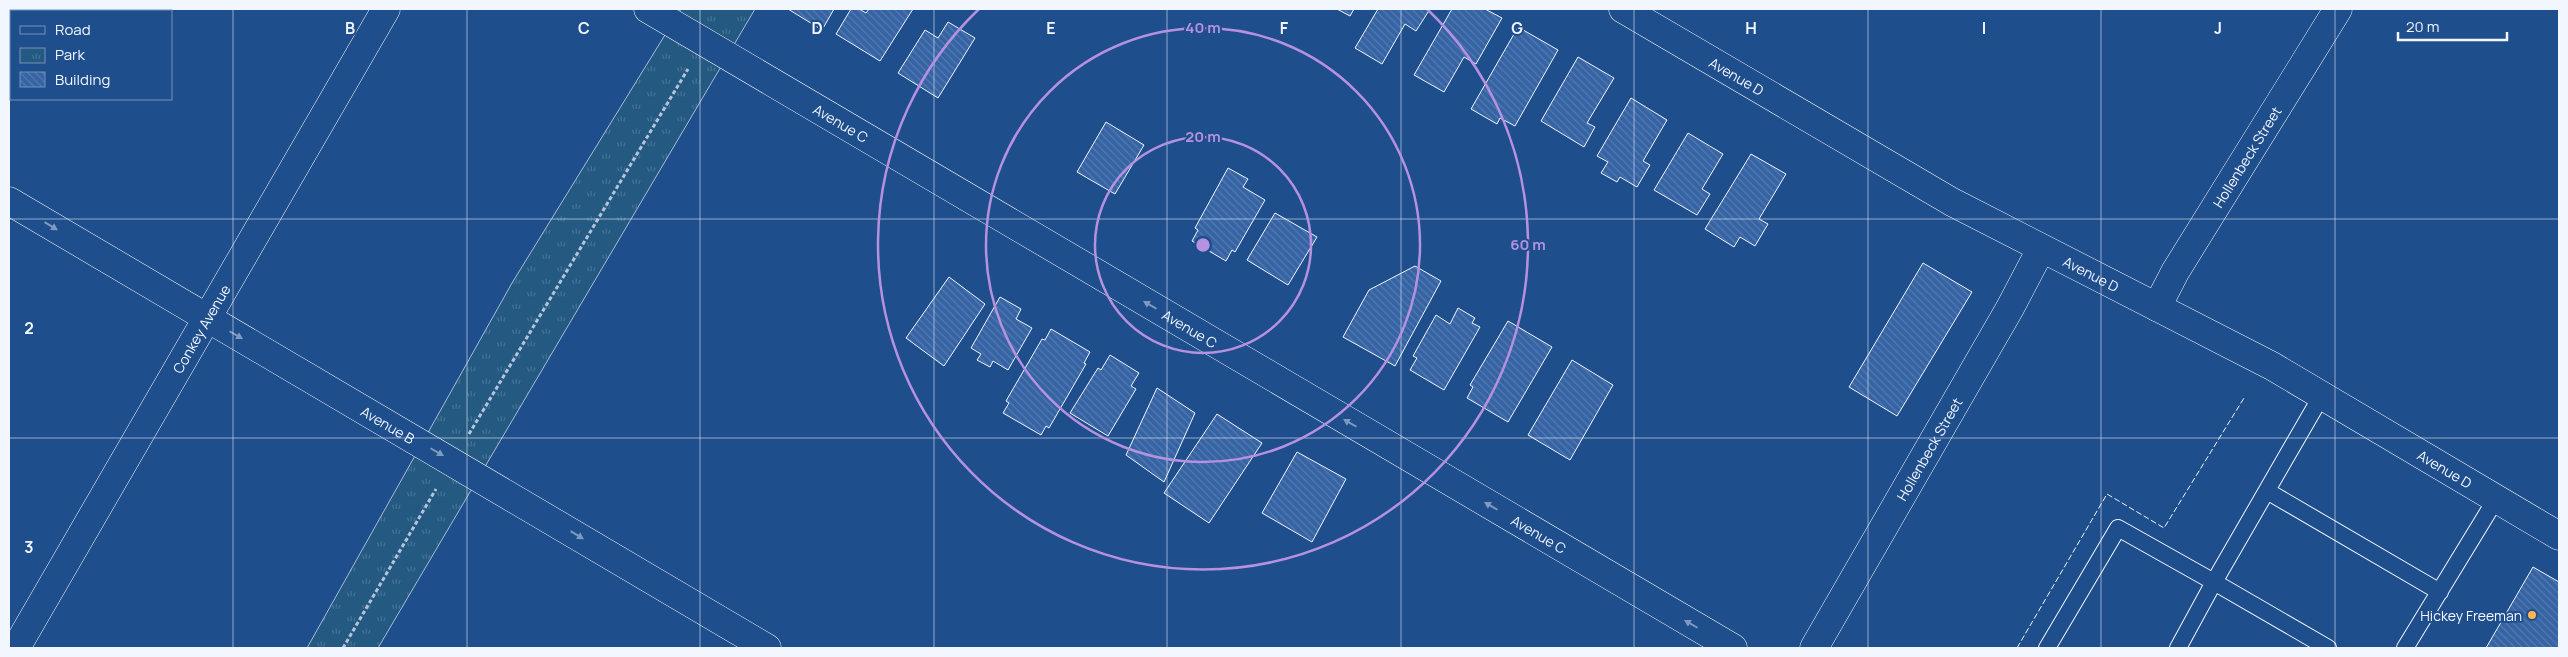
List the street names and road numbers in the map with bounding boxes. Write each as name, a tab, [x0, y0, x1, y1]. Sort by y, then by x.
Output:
street label: Avenue D	[1706, 52, 1768, 99]
street label: Avenue C	[810, 99, 872, 146]
street label: Hollenbeck Street	[2208, 102, 2285, 211]
street label: Avenue D	[2060, 251, 2122, 296]
street label: Conkey Avenue	[168, 281, 234, 377]
street label: Avenue C	[1159, 305, 1221, 352]
street label: Hollenbeck Street	[1892, 393, 1966, 504]
street label: Avenue B	[358, 401, 419, 448]
street label: Avenue D	[2414, 445, 2476, 492]
street label: Avenue C	[1508, 510, 1570, 557]

